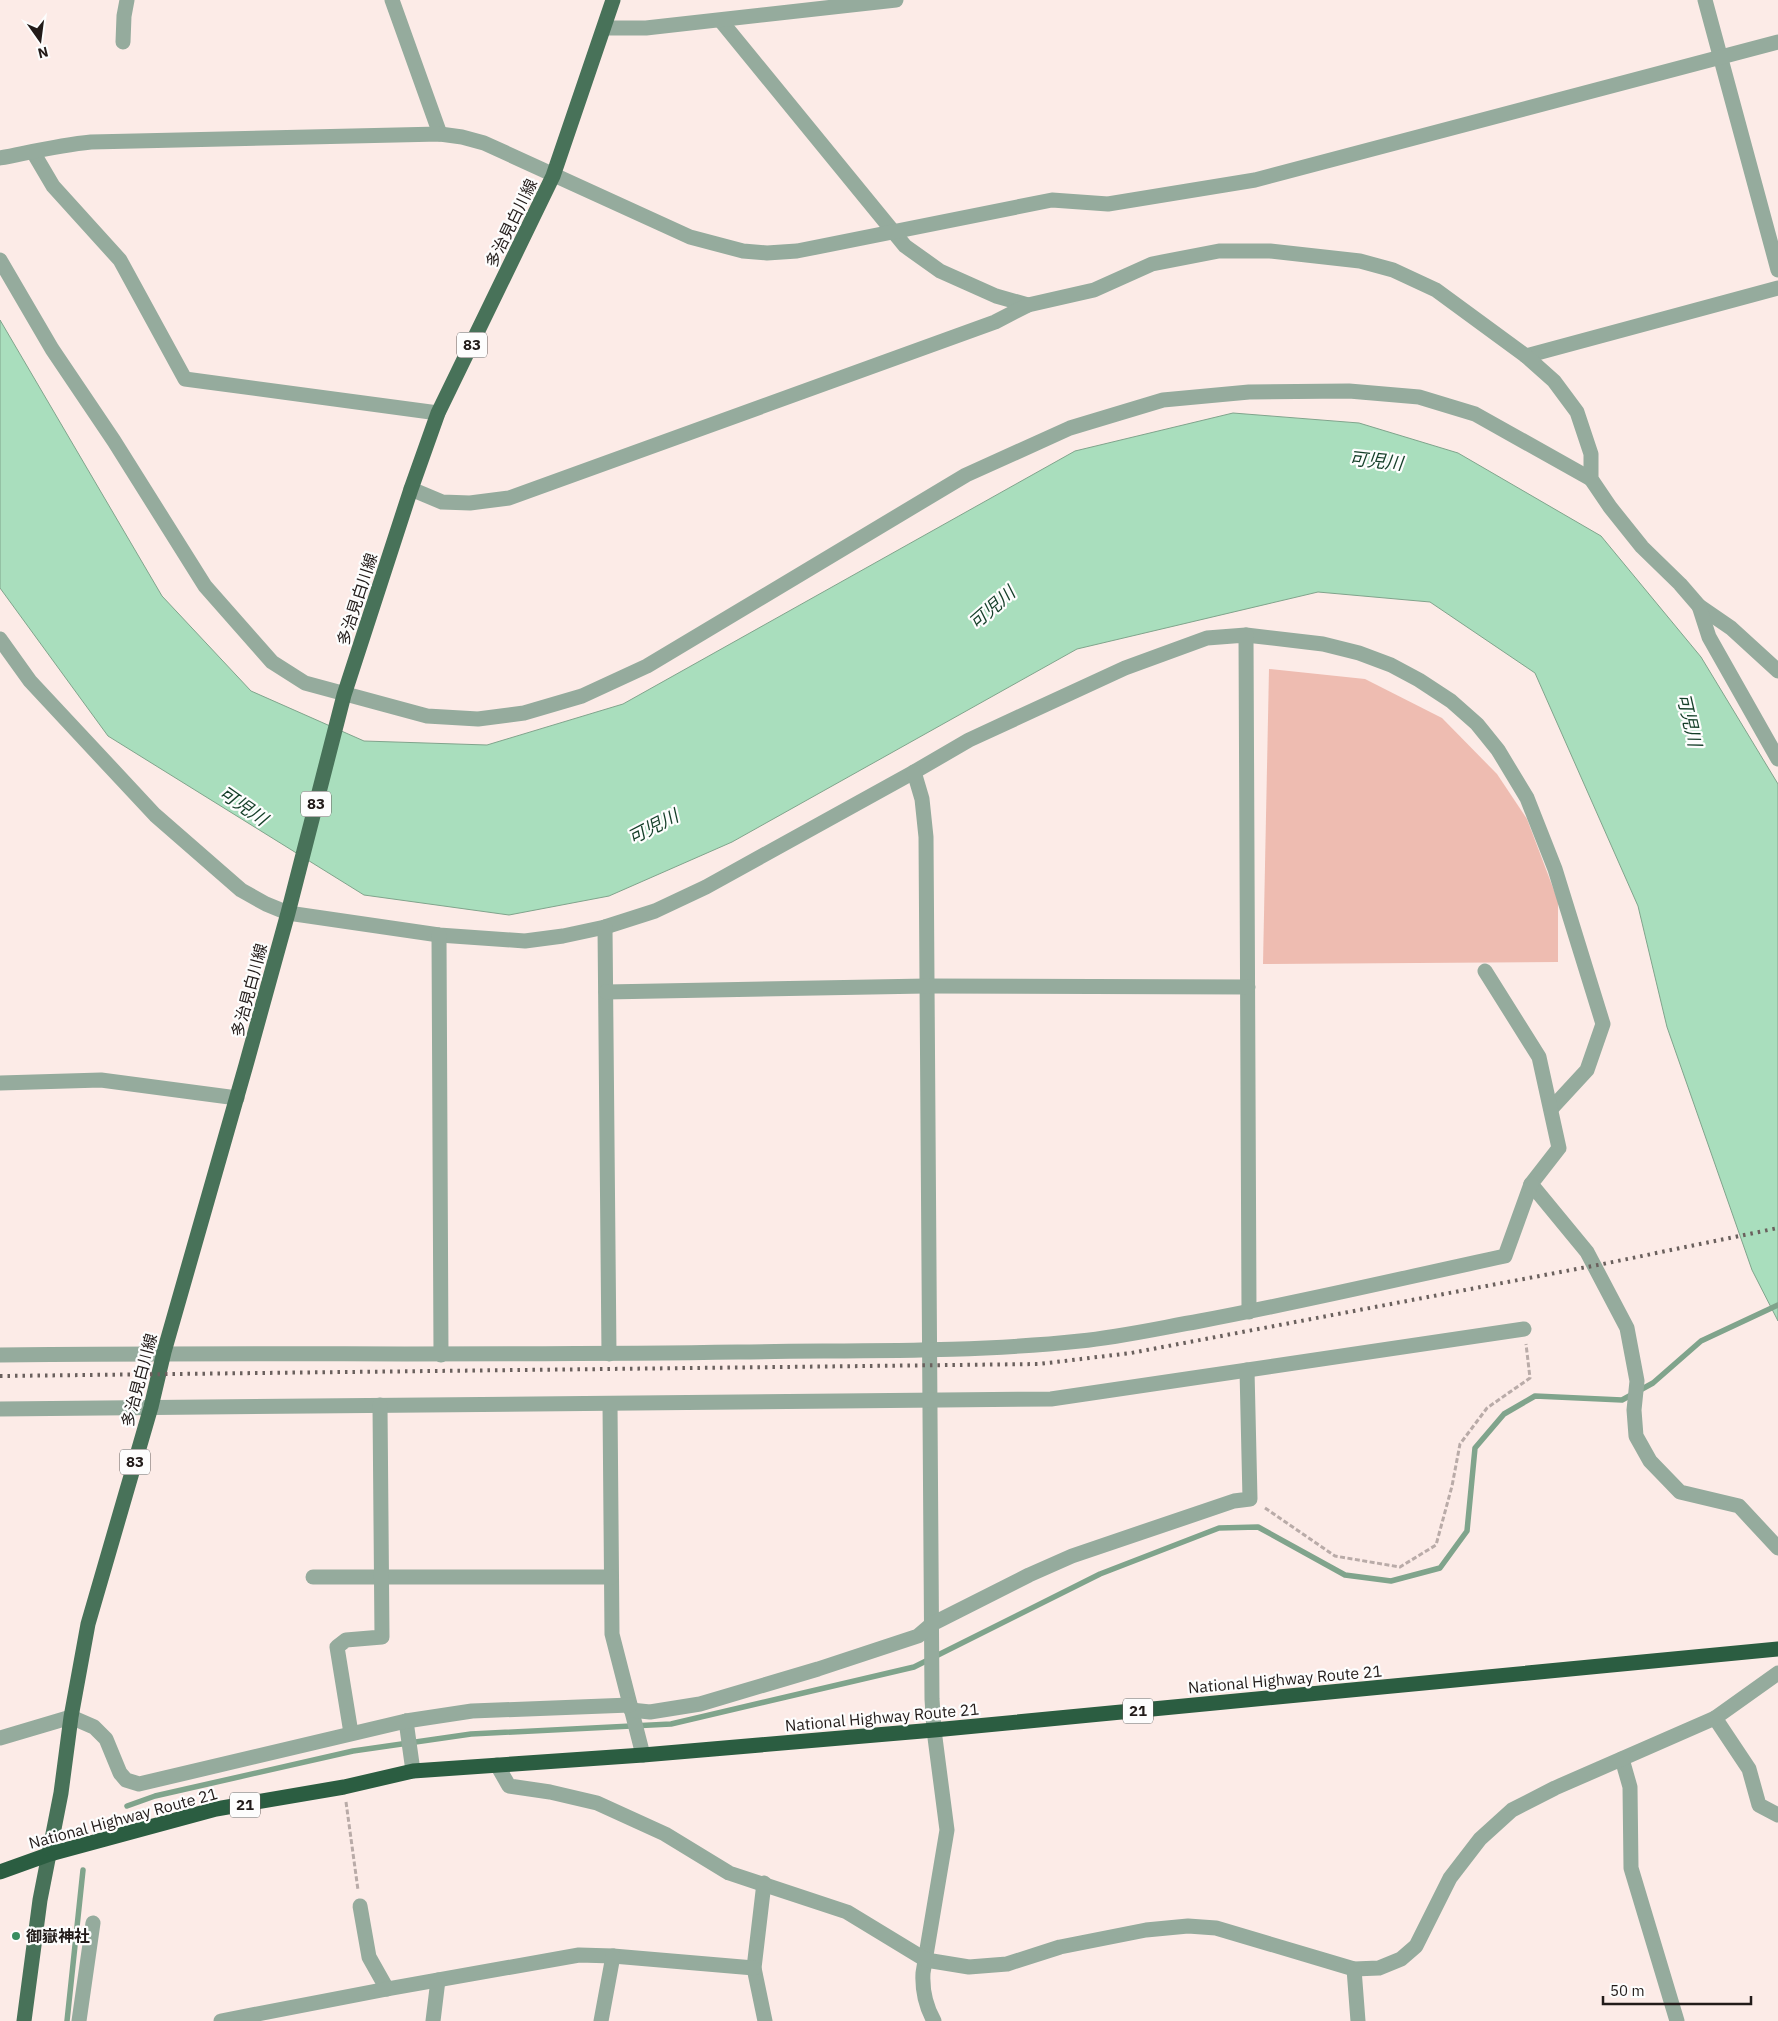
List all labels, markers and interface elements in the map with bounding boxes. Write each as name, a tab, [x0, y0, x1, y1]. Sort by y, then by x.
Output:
north arrow	[15, 15, 65, 65]
text: N	[36, 43, 50, 63]
street label: 多治見白川線	[481, 175, 541, 271]
road number: 83	[457, 332, 487, 358]
water label: 可児川	[1348, 446, 1406, 475]
street label: 多治見白川線	[333, 550, 381, 648]
water label: 可児川	[964, 580, 1021, 634]
water label: 可児川	[1672, 691, 1707, 751]
water label: 可児川	[215, 781, 274, 832]
road number: 83	[301, 792, 331, 816]
water label: 可児川	[623, 803, 684, 849]
street label: 多治見白川線	[227, 941, 271, 1039]
street label: 多治見白川線	[117, 1331, 161, 1429]
road number: 83	[120, 1450, 150, 1474]
street label: National Highway Route 21	[1187, 1661, 1383, 1697]
road number: 21	[1123, 1698, 1153, 1724]
street label: National Highway Route 21	[784, 1699, 980, 1735]
street label: National Highway Route 21	[26, 1783, 220, 1853]
road number: 21	[230, 1792, 260, 1818]
place label: 御嶽神社	[26, 1926, 90, 1946]
marker: 御嶽神社	[10, 1930, 22, 1942]
scale bar	[1603, 1974, 1750, 2006]
text: 50 m	[1610, 1981, 1645, 2000]

